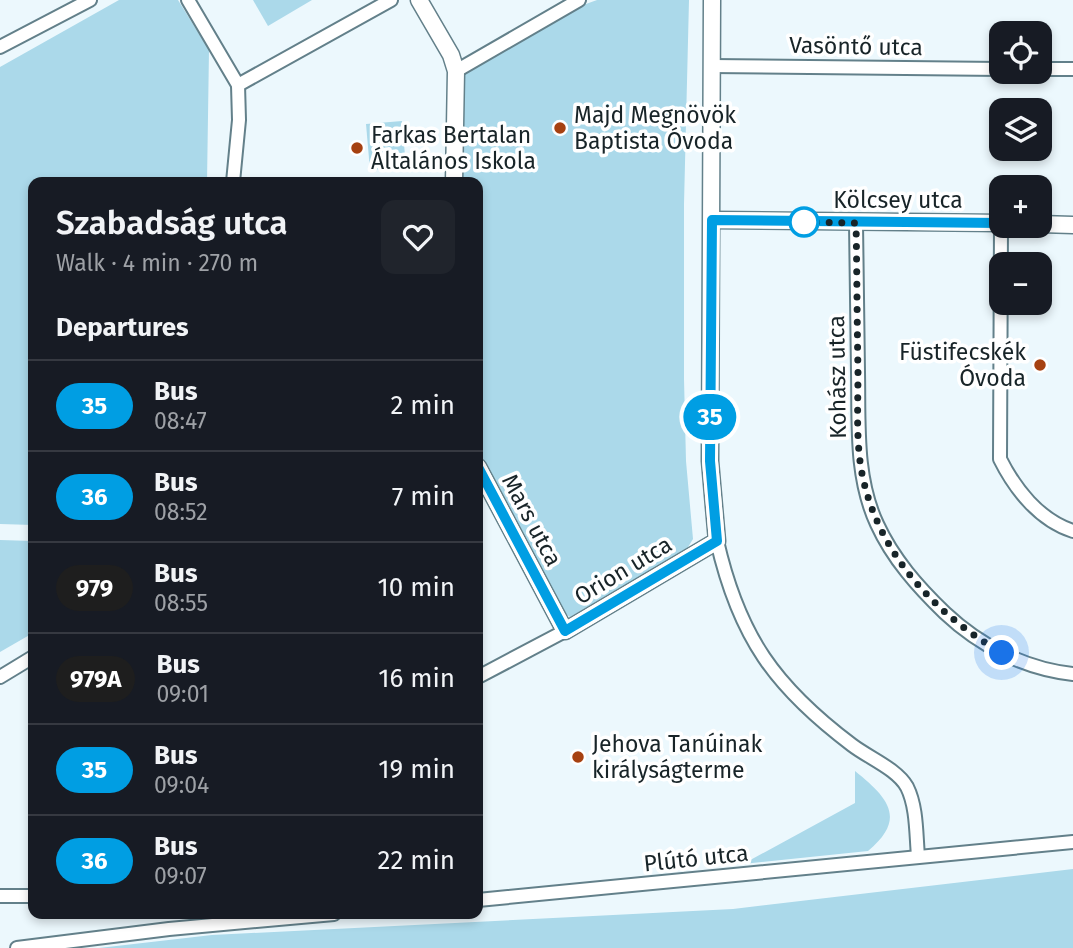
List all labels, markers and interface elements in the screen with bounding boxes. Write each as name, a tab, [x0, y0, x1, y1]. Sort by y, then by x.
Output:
map controls	[989, 21, 1052, 315]
button: locate	[989, 21, 1052, 84]
street label: Vasöntő utca	[789, 31, 923, 61]
button: layers	[989, 98, 1052, 161]
place label: Majd Megnövök Baptista Óvoda	[574, 101, 736, 155]
marker: Majd Megnövök Baptista Óvoda	[552, 120, 568, 136]
place label: Farkas Bertalan Általános Iskola	[371, 121, 536, 175]
marker: Farkas Bertalan Általános Iskola	[349, 140, 365, 156]
button: +	[989, 175, 1052, 238]
street label: Kölcsey utca	[833, 186, 963, 214]
button: heart	[381, 200, 455, 274]
text: Szabadság utca	[56, 203, 288, 243]
unlabelled marker	[789, 207, 819, 237]
text: Walk · 4 min · 270 m	[56, 249, 258, 277]
button: −	[989, 252, 1052, 315]
text: Departures	[56, 312, 189, 343]
street label: Kohász utca	[822, 315, 852, 439]
place label: Füstifecskék Óvoda	[899, 338, 1026, 392]
marker: Füstifecskék Óvoda	[1032, 357, 1048, 373]
text: Bus	[154, 376, 197, 407]
text: 2 min	[390, 390, 455, 421]
text: 35	[82, 392, 107, 420]
line badge: 35	[678, 394, 742, 440]
text: 35	[697, 403, 723, 431]
text: 08:47	[154, 407, 207, 435]
text: Bus	[154, 467, 197, 498]
street label: Mars utca	[496, 469, 568, 571]
text: 7 min	[392, 481, 455, 512]
text: 36	[81, 483, 108, 511]
text: 08:52	[154, 498, 208, 526]
street label: Orion utca	[569, 530, 677, 610]
text: Bus	[154, 558, 197, 589]
text: 10 min	[377, 572, 455, 603]
text: 979	[76, 574, 113, 602]
text: 08:55	[154, 589, 208, 617]
your location	[984, 635, 1019, 670]
text: Bus	[156, 649, 200, 680]
text: 16 min	[378, 663, 455, 694]
text: 979A	[70, 665, 121, 693]
text: 09:01	[156, 680, 209, 708]
place label: Jehova Tanúinak királyságterme	[592, 730, 763, 784]
text: Bus	[154, 740, 197, 771]
marker: Jehova Tanúinak királyságterme	[570, 749, 586, 765]
text: 19 min	[378, 754, 455, 785]
text: 35	[82, 756, 107, 784]
text: 09:04	[154, 771, 209, 799]
text: Bus	[154, 831, 197, 862]
street label: Plútó utca	[642, 839, 750, 877]
text: 22 min	[378, 845, 455, 876]
text: 36	[81, 847, 108, 875]
text: 09:07	[154, 862, 207, 890]

